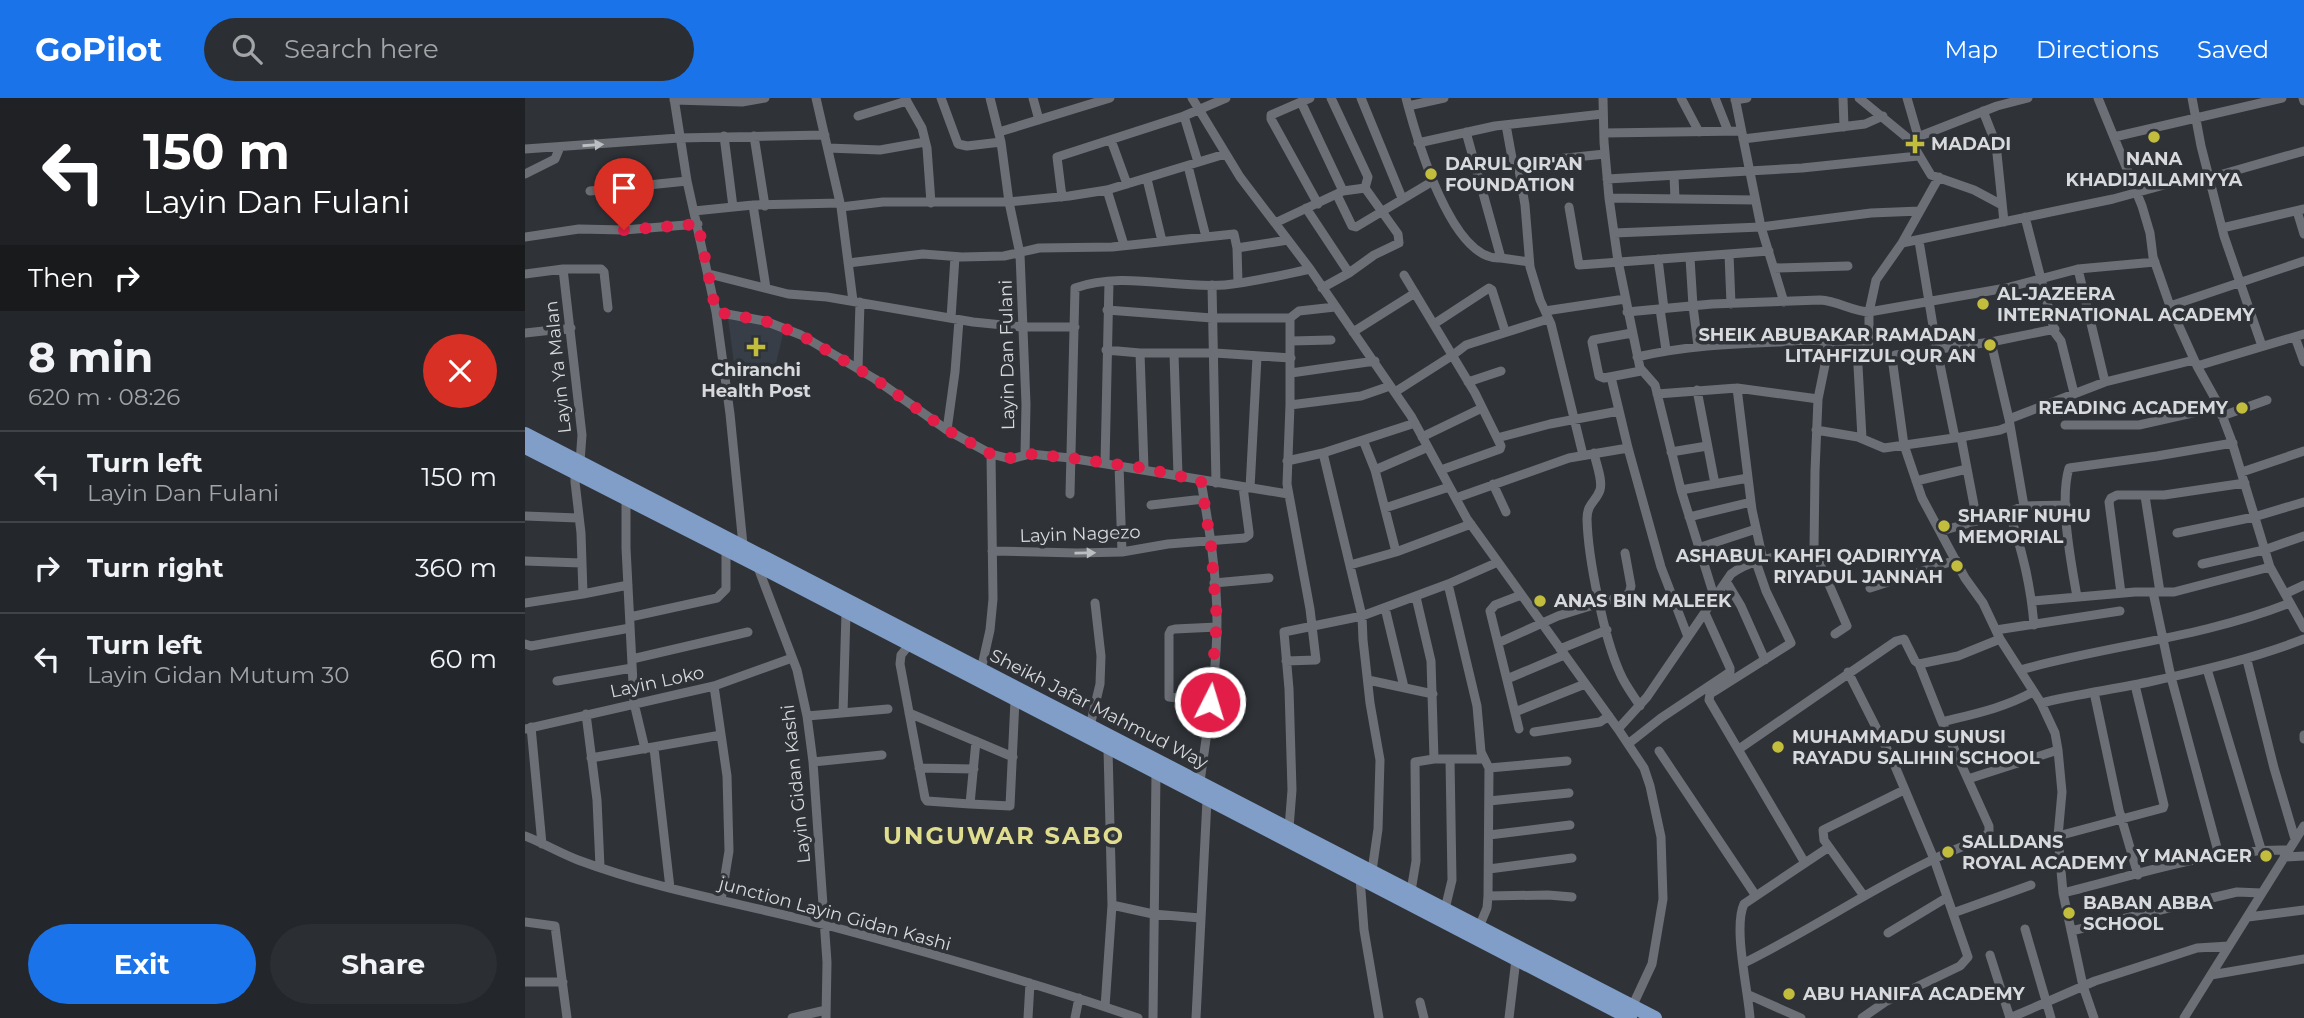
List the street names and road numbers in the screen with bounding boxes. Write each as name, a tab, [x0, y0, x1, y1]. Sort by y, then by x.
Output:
street label: Layin Dan Fulani	[995, 280, 1019, 430]
street label: Layin Ya Malan	[540, 300, 576, 434]
street label: Layin Nagezo	[1019, 521, 1141, 547]
street label: Sheikh Jafar Mahmud Way	[986, 644, 1212, 774]
street label: Layin Loko	[608, 661, 706, 703]
street label: Layin Gidan Kashi	[777, 703, 815, 865]
street label: junction Layin Gidan Kashi	[715, 872, 954, 956]

